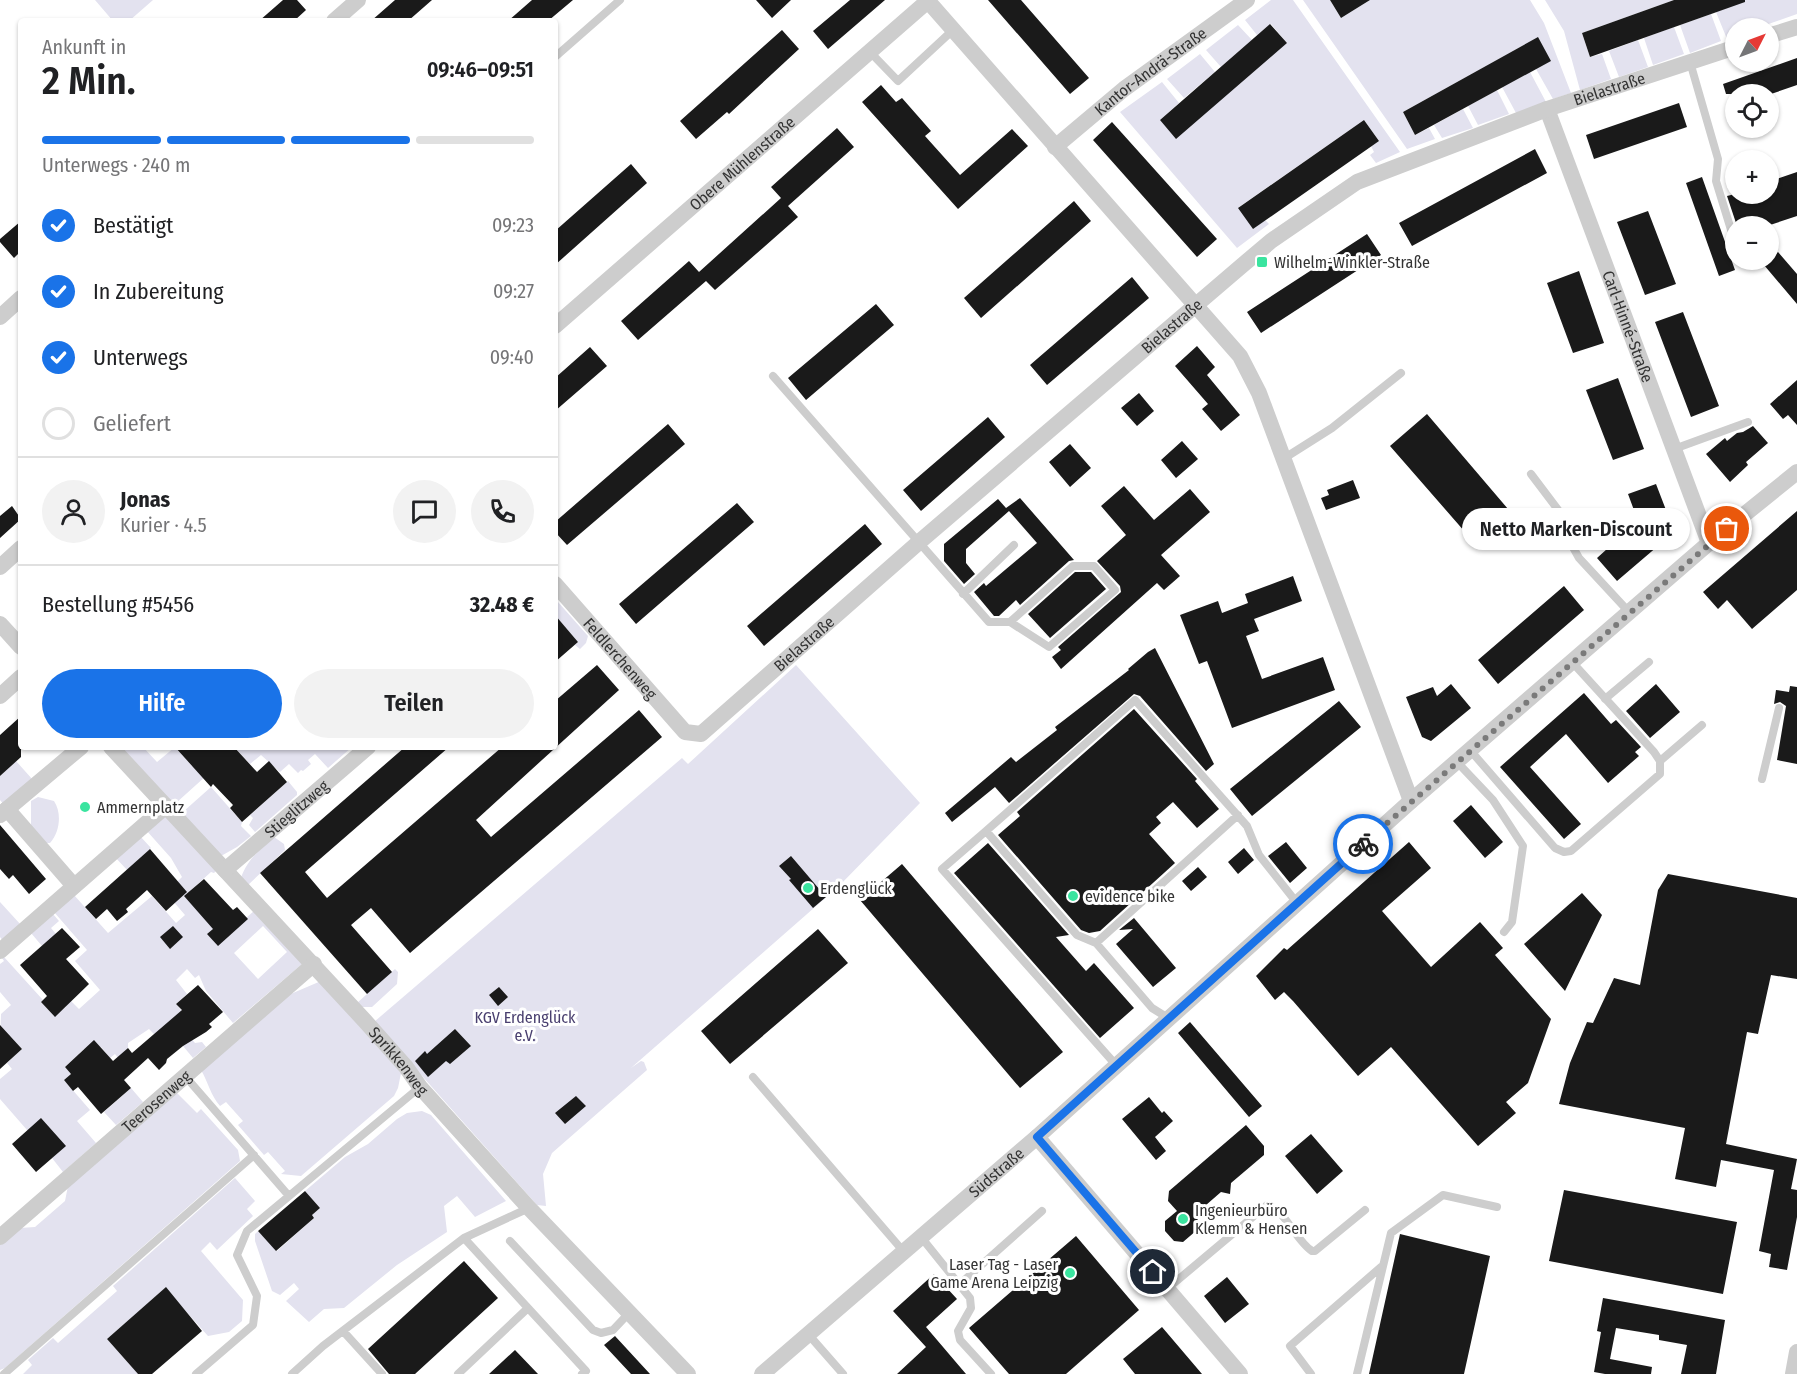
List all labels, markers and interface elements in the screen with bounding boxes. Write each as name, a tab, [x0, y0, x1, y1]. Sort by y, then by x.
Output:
north arrow	[1725, 18, 1779, 72]
map controls	[1725, 18, 1779, 270]
street label: Kantor-Andrä-Straße	[1091, 23, 1210, 120]
text: Ankunft in	[42, 35, 126, 59]
text: 09:46–09:51	[427, 56, 534, 83]
text: 2 Min.	[42, 58, 136, 104]
street label: Bielastraße	[1571, 68, 1648, 110]
button: locate	[1725, 84, 1779, 138]
street label: Obere Mühlenstraße	[686, 112, 799, 214]
button: +	[1725, 150, 1779, 204]
text: Unterwegs · 240 m	[42, 153, 190, 177]
icon: check	[42, 209, 75, 242]
text: Bestätigt	[93, 212, 173, 239]
text: 09:23	[492, 213, 534, 237]
button: −	[1725, 216, 1779, 270]
place label: Wilhelm-Winkler-Straße	[1274, 253, 1430, 272]
marker: Wilhelm-Winkler-Straße	[1255, 255, 1269, 269]
street label: Carl-Hinné-Straße	[1598, 268, 1657, 385]
icon: check	[42, 275, 75, 308]
text: In Zubereitung	[93, 278, 224, 305]
text: 09:27	[493, 279, 534, 303]
street label: Bielastraße	[1138, 295, 1206, 358]
icon: check	[42, 341, 75, 374]
text: Unterwegs	[93, 344, 188, 371]
text: 09:40	[490, 345, 534, 369]
text: Geliefert	[93, 410, 171, 437]
button: person	[42, 480, 105, 543]
button: chat	[393, 480, 456, 543]
button: phone	[471, 480, 534, 543]
text: Jonas	[120, 486, 170, 513]
pin	[1701, 503, 1752, 554]
callout: Netto Marken-Discount	[1463, 508, 1691, 550]
icon: bag	[1710, 512, 1743, 545]
text: Kurier · 4.5	[120, 513, 207, 537]
text: Netto Marken-Discount	[1480, 517, 1672, 541]
text: Bestellung #5456	[42, 591, 194, 618]
text: 32.48 €	[470, 591, 534, 618]
street label: Bielastraße	[770, 612, 838, 676]
street label: Feldlerchenweg	[579, 614, 661, 704]
button: Hilfe	[42, 669, 282, 738]
button: Teilen	[294, 669, 534, 738]
street label: Stieglitzweg	[261, 776, 333, 842]
place label: Ammernplatz	[97, 798, 184, 817]
marker: Ammernplatz	[78, 800, 92, 814]
courier	[1333, 814, 1393, 874]
icon: bike	[1347, 828, 1380, 861]
place label: Erdenglück	[820, 879, 892, 898]
marker: Erdenglück	[801, 881, 815, 895]
place label: evidence bike	[1085, 887, 1175, 906]
marker: evidence bike	[1066, 889, 1080, 903]
park label: KGV Erdenglück e.V.	[474, 1008, 576, 1045]
street label: Sprikkenweg	[365, 1023, 432, 1100]
street label: Teerosenweg	[118, 1066, 195, 1137]
street label: Südstraße	[965, 1144, 1028, 1202]
place label: Ingenieurbüro Klemm & Hensen	[1195, 1201, 1307, 1238]
marker: Ingenieurbüro Klemm & Hensen	[1176, 1212, 1190, 1226]
pin	[1127, 1246, 1178, 1297]
place label: Laser Tag - Laser Game Arena Leipzig	[931, 1255, 1058, 1292]
icon: home	[1136, 1255, 1169, 1288]
marker: Laser Tag - Laser Game Arena Leipzig	[1063, 1266, 1077, 1280]

